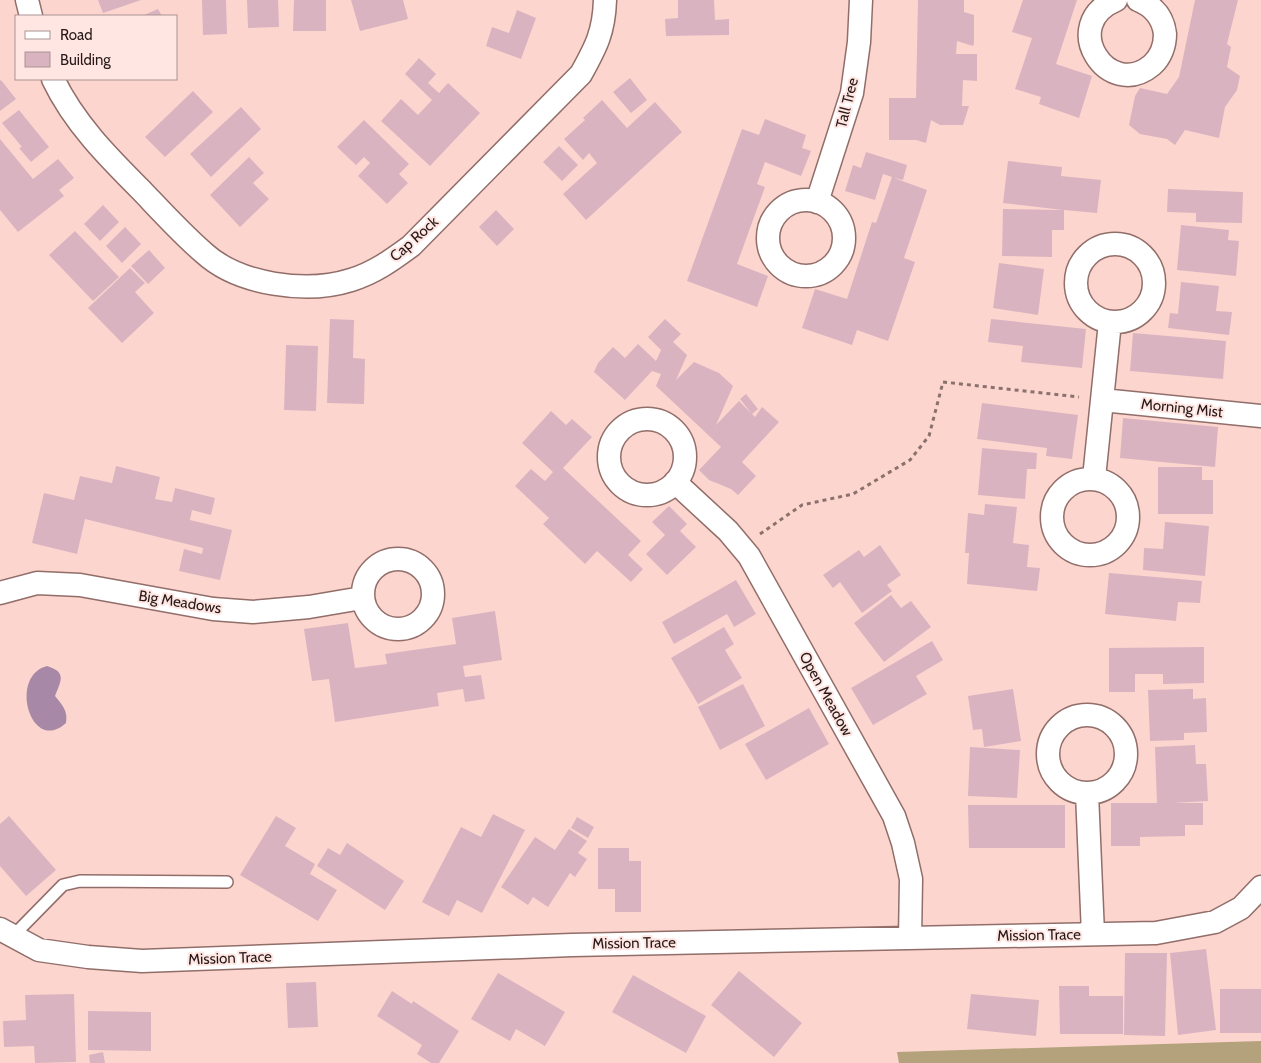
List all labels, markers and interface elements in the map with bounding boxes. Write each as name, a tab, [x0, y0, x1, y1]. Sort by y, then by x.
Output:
legend	[15, 15, 178, 80]
text: Road	[60, 26, 93, 44]
text: Building	[60, 51, 111, 69]
street label: Tall Tree	[832, 76, 862, 130]
street label: Cap Rock	[386, 212, 442, 265]
street label: Morning Mist	[1140, 395, 1224, 421]
street label: Big Meadows	[137, 587, 223, 617]
street label: Open Meadow	[795, 649, 857, 739]
street label: Mission Trace	[997, 925, 1081, 945]
street label: Mission Trace	[592, 933, 676, 953]
street label: Mission Trace	[188, 948, 272, 968]

